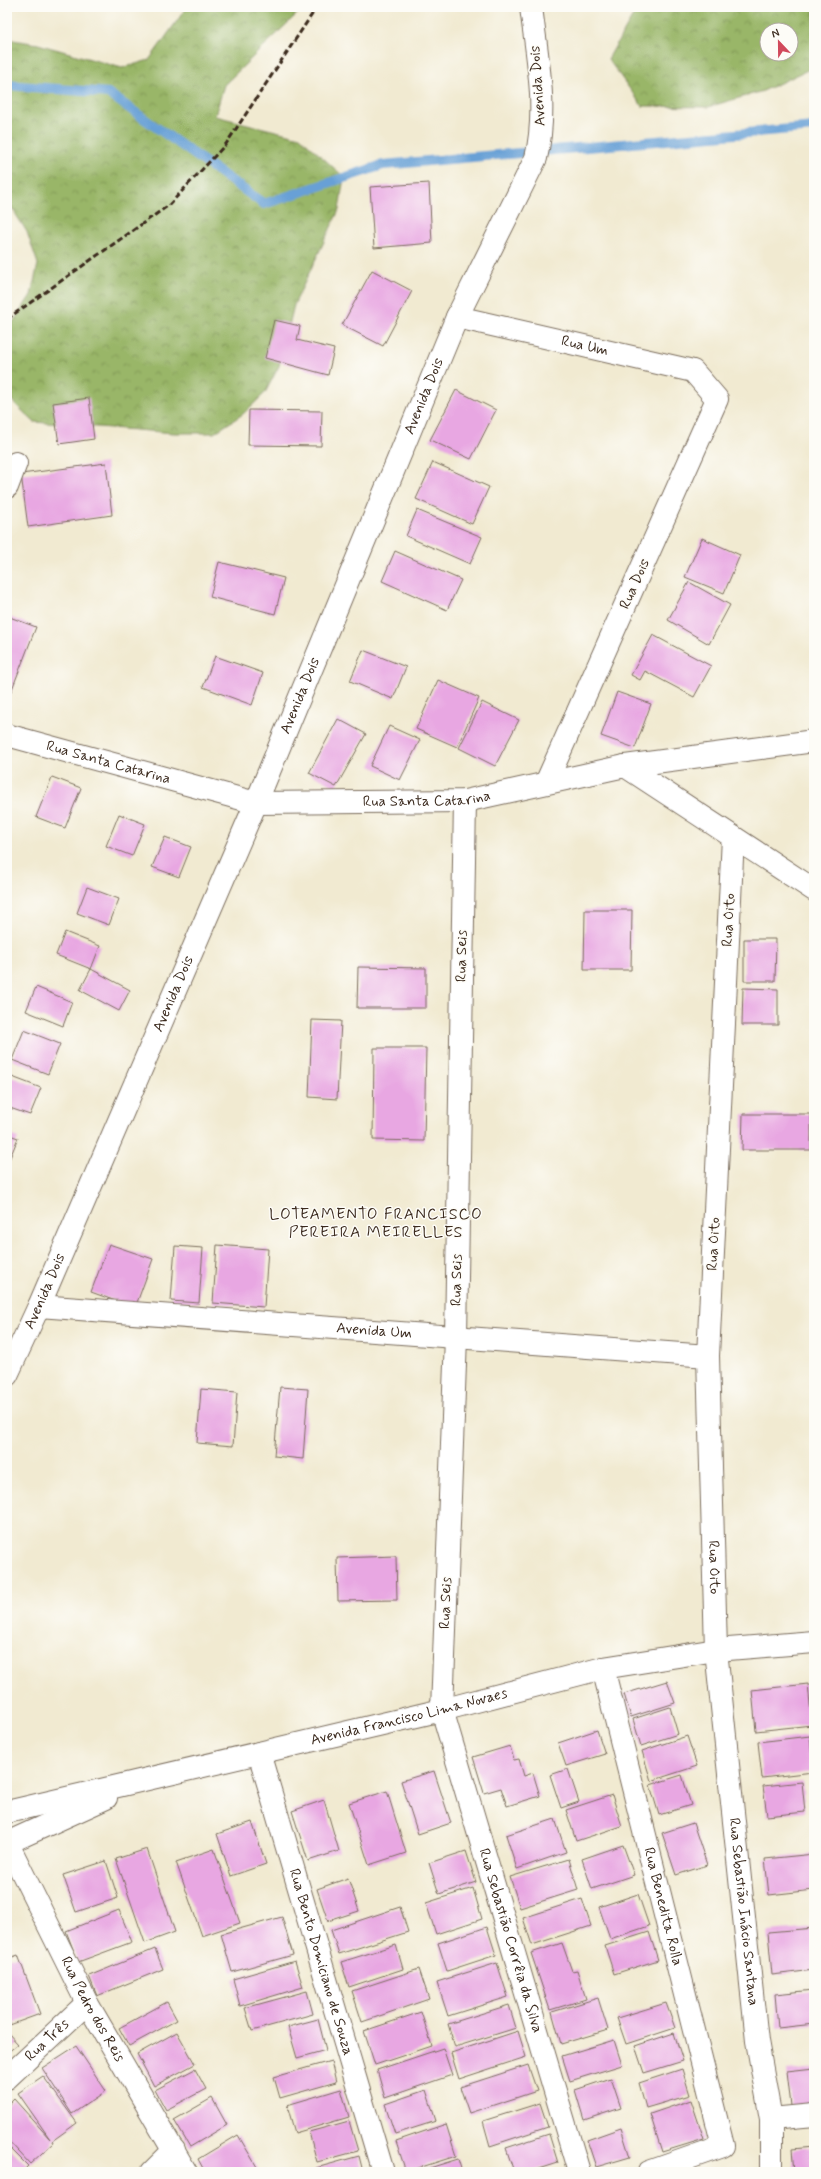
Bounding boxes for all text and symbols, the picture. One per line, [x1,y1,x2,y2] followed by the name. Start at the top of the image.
[759,22,799,62] north arrow
[770,26,782,42] text: N
[525,45,551,127] street label: Avenida Dois
[559,331,610,361] street label: Rua Um
[399,355,449,438] street label: Avenida Dois
[615,555,655,612] street label: Rua Dois
[276,654,325,737] street label: Avenida Dois
[44,736,173,789] street label: Rua Santa Catarina
[363,786,492,812] street label: Rua Santa Catarina
[718,893,740,947] street label: Rua Oito
[452,929,472,982] street label: Rua Seis
[148,952,199,1035] street label: Avenida Dois
[269,1204,483,1243] district label: LOTEAMENTO FRANCISCO PEREIRA MEIRELLES
[703,1217,725,1271] street label: Rua Oito
[20,1250,71,1333] street label: Avenida Dois
[447,1253,467,1306] street label: Rua Seis
[335,1318,413,1344] street label: Avenida Um
[703,1540,724,1594] street label: Rua Oito
[435,1576,457,1629] street label: Rua Seis
[308,1683,510,1751] street label: Avenida Francisco Lima Novaes
[724,1817,763,2007] street label: Rua Sebastião Inácio Santana
[638,1845,687,1968] street label: Rua Benedita Rolla
[474,1846,547,2035] street label: Rua Sebastião Corrêia da Silva
[284,1866,358,2058] street label: Rua Bento Domiciano de Souza
[56,1953,130,2066] street label: Rua Pedro dos Reis
[21,2014,74,2066] street label: Rua Três

